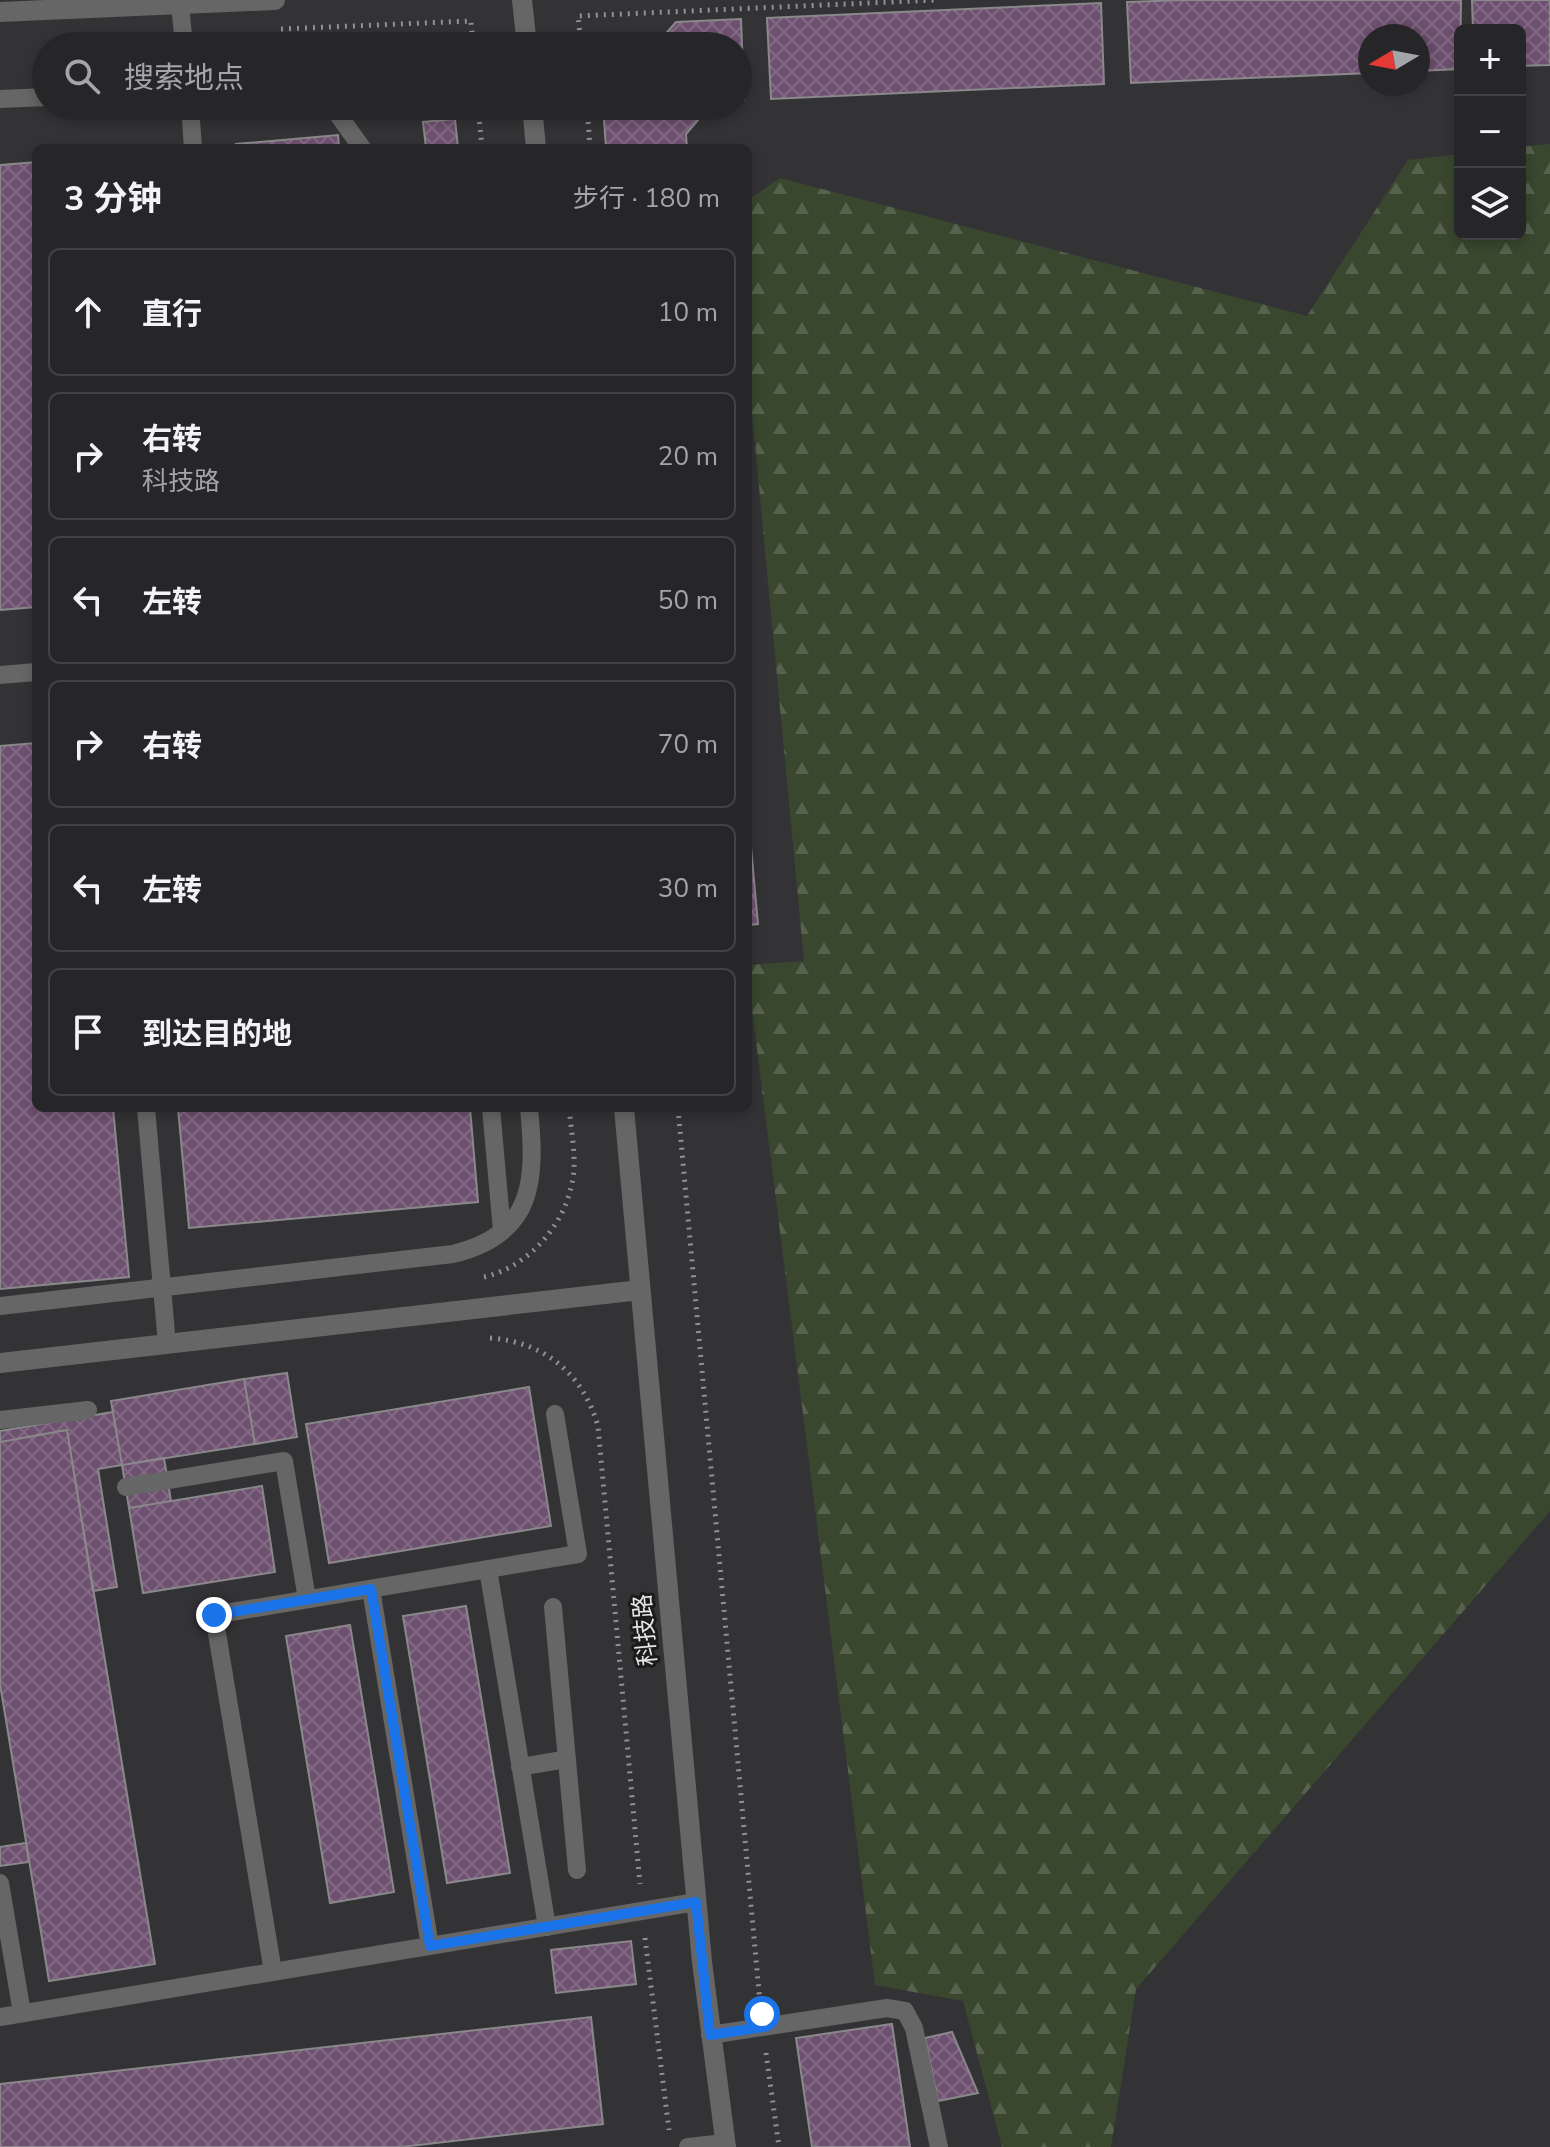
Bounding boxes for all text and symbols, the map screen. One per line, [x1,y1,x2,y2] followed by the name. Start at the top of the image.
[1358,24,1430,96] north arrow
[1454,24,1526,240] map controls
[1454,24,1526,96] button: +
[32,32,752,120] search box
[60,54,104,98] icon: search
[124,58,244,99] text: 搜索地点
[1454,96,1526,168] button: −
[1454,168,1526,240] button: layers
[64,176,162,222] text: 3 分钟
[573,181,720,216] text: 步行 · 180 m
[66,290,110,334] icon: ahead
[142,294,202,335] text: 直行
[658,295,718,330] text: 10 m
[142,419,202,460] text: 右转
[66,434,110,478] icon: right
[658,439,718,474] text: 20 m
[142,464,220,499] text: 科技路
[66,578,110,622] icon: left
[142,582,202,623] text: 左转
[658,583,718,618] text: 50 m
[66,722,110,766] icon: right
[142,726,202,767] text: 右转
[658,727,718,762] text: 70 m
[66,866,110,910] icon: left
[142,870,202,911] text: 左转
[658,871,718,906] text: 30 m
[66,1010,110,1054] icon: arrive
[142,1014,292,1055] text: 到达目的地
[626,1593,664,1667] street label: 科技路
[196,1597,232,1633] route end
[744,1996,780,2032] route start

